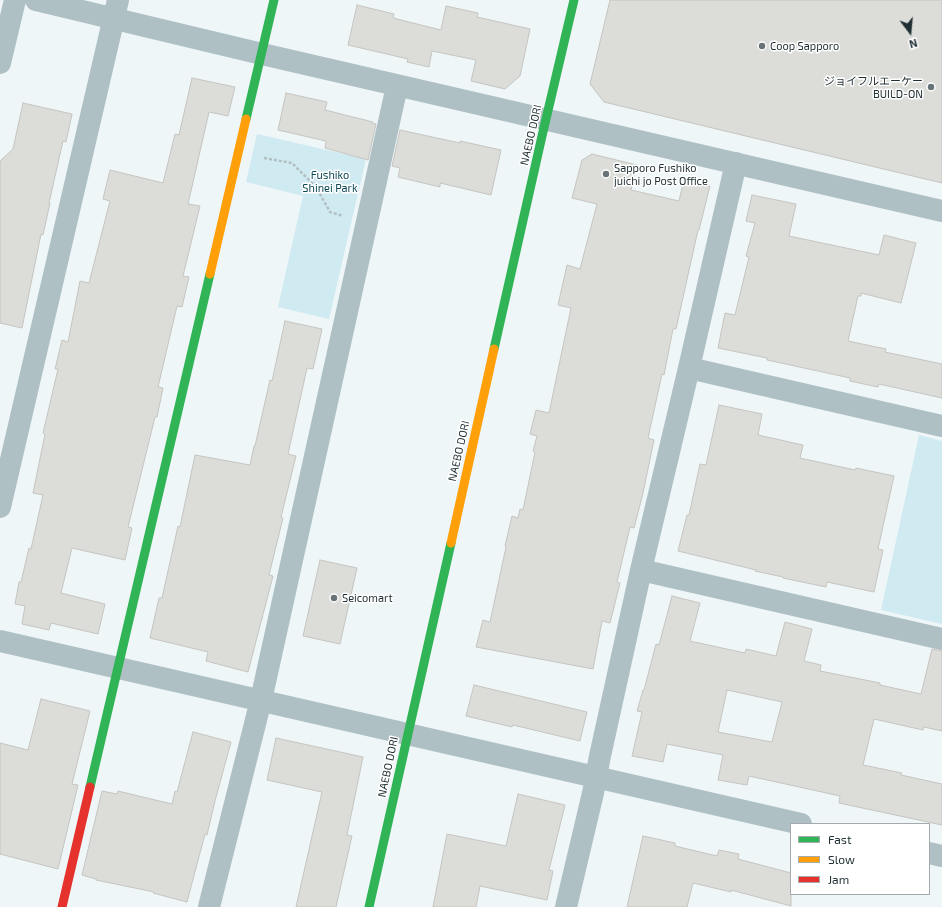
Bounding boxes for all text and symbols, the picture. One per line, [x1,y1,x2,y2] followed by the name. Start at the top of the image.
[890,12,930,52] north arrow
[908,37,919,51] text: N
[770,39,839,53] place label: Coop Sapporo
[757,41,767,51] marker: Coop Sapporo
[824,74,923,100] place label: ジョイフルエーケー BUILD-ON
[926,82,936,92] marker: ジョイフルエーケー BUILD-ON
[518,103,544,167] street label: NAEBO DORI
[614,161,708,187] place label: Sapporo Fushiko juichi jo Post Office
[302,168,358,194] park label: Fushiko Shinei Park
[601,169,611,179] marker: Sapporo Fushiko juichi jo Post Office
[446,419,472,483] street label: NAEBO DORI
[342,591,393,605] place label: Seicomart
[329,593,339,603] marker: Seicomart
[375,735,401,799] street label: NAEBO DORI
[790,823,930,895] legend
[828,832,851,846] text: Fast
[828,852,855,866] text: Slow
[828,872,849,886] text: Jam

